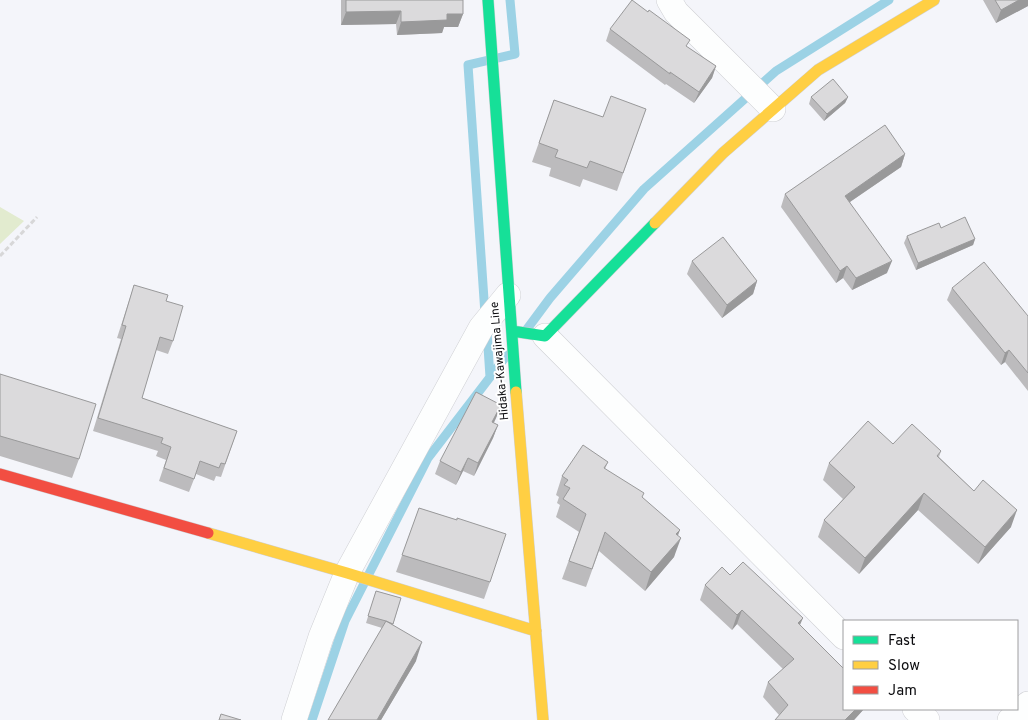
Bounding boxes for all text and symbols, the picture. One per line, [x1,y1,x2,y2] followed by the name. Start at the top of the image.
[487,301,513,421] street label: Hidaka-Kawajima Line
[843,620,1018,710] legend
[888,632,916,651] text: Fast
[888,657,920,676] text: Slow
[888,682,917,701] text: Jam

